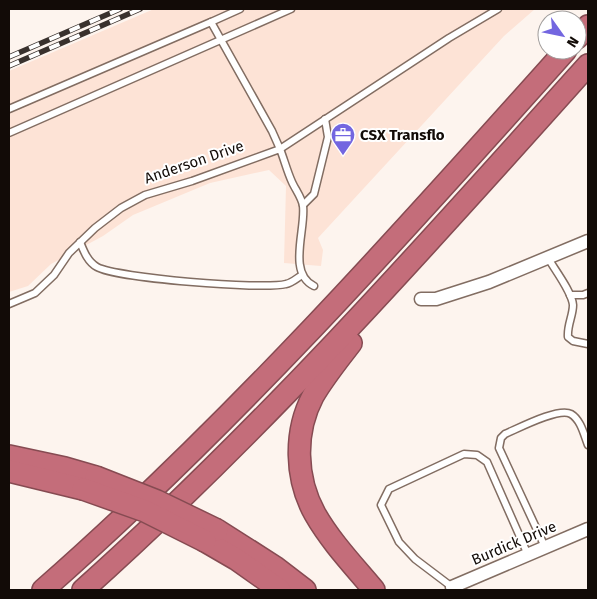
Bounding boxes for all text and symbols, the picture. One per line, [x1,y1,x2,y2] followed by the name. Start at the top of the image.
[537,10,587,60] north arrow
[563,33,582,50] text: N
[330,122,356,156] office icon: CSX Transflo
[360,126,445,144] place label: CSX Transflo
[142,137,246,187] street label: Anderson Drive
[469,517,559,569] street label: Burdick Drive

